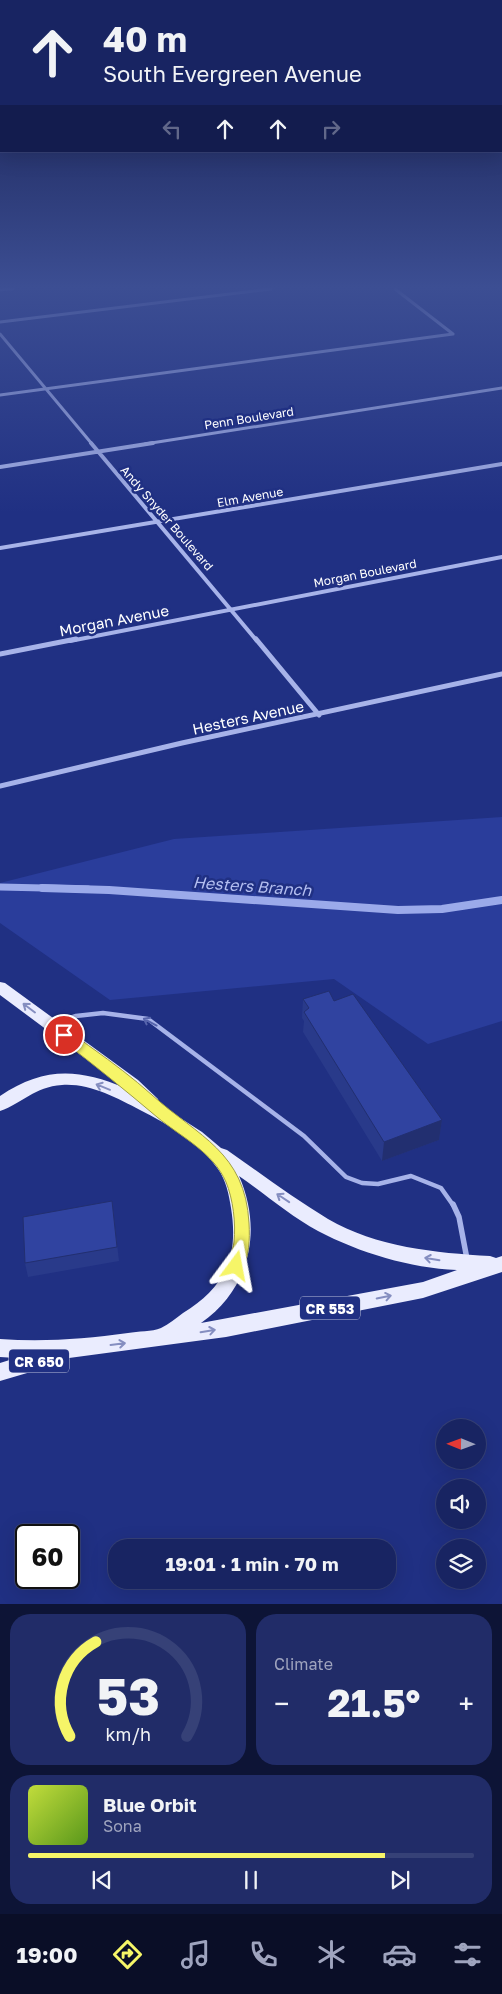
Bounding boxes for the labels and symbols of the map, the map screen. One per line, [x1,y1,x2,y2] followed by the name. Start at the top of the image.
[203,404,295,432] street label: Penn Boulevard
[117,463,217,573] street label: Andy Snyder Boulevard
[216,484,284,510] street label: Elm Avenue
[312,556,418,590] street label: Morgan Boulevard
[58,600,171,639] street label: Morgan Avenue
[191,696,306,738] street label: Hesters Avenue
[192,872,313,900] water label: Hesters Branch
[23,1003,36,1014] one-way arrow
[43,1014,85,1056] pin
[143,1017,158,1027] one-way arrow
[96,1082,111,1091] one-way arrow
[277,1193,291,1203] one-way arrow
[209,1239,261,1291] position arrow
[424,1254,440,1264] one-way arrow
[376,1292,392,1302] one-way arrow
[300,1296,360,1320] road number: CR 553
[199,1326,215,1336] one-way arrow
[110,1339,126,1349] one-way arrow
[9,1350,69,1372] road number: CR 650
[436,1419,486,1469] north arrow
[15,1524,80,1589] speed limit sign: 60

